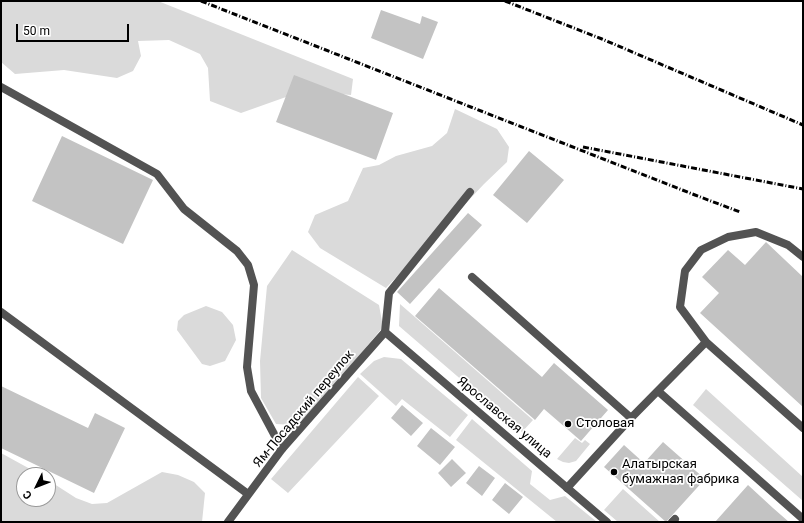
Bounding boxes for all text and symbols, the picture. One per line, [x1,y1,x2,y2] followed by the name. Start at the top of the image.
[18,16,131,42] scale bar
[23,24,50,38] text: 50 m
[250,347,358,471] street label: Ям-Посадский переулок
[453,374,555,462] street label: Ярославская улица
[576,416,634,432] place label: Столовая
[563,419,573,429] marker: Столовая
[622,457,739,488] place label: Алатырская бумажная фабрика
[16,467,56,507] north arrow
[609,467,619,477] marker: Алатырская бумажная фабрика
[20,488,35,502] text: С

